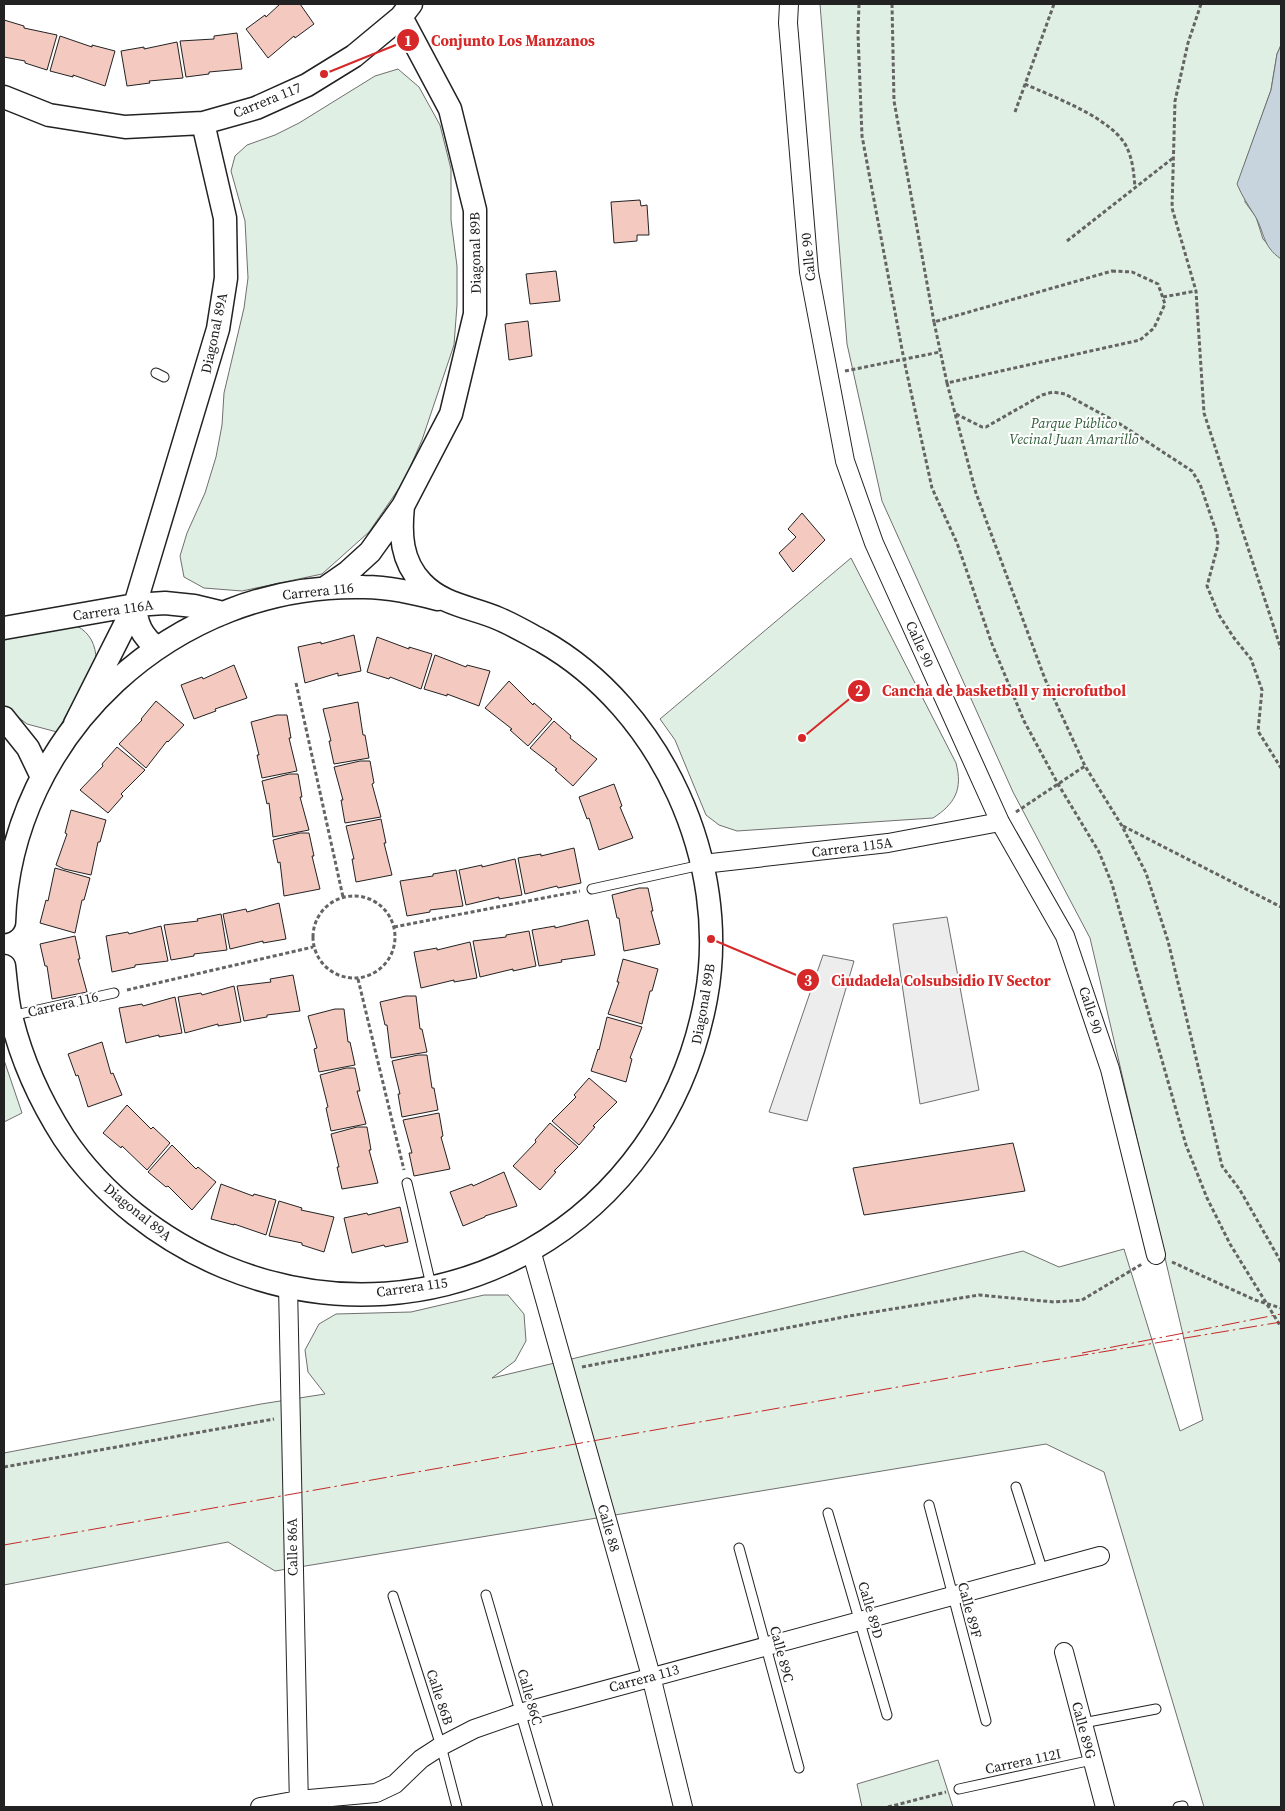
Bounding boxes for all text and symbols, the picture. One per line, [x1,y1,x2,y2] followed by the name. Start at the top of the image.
[396,25,605,55] callout: Conjunto Los Manzanos
[404,30,412,51] text: 1
[431,30,595,51] text: Conjunto Los Manzanos
[230,77,304,123] street label: Carrera 117
[464,212,486,294] street label: Diagonal 89B
[796,232,820,282] street label: Calle 90
[196,290,232,375] street label: Diagonal 89A
[1009,413,1139,449] park label: Parque Público Vecinal Juan Amarillo
[281,577,355,605] street label: Carrera 116
[71,594,155,626] street label: Carrera 116A
[901,618,939,670] street label: Calle 90
[847,676,1136,706] callout: Cancha de basketball y microfutbol
[855,680,863,701] text: 2
[882,680,1126,701] text: Cancha de basketball y microfutbol
[810,832,894,862] street label: Carrera 115A
[686,962,720,1046] street label: Diagonal 89B
[796,965,1061,995] callout: Ciudadela Colsubsidio IV Sector
[804,970,812,991] text: 3
[831,970,1051,991] text: Ciudadela Colsubsidio IV Sector
[1074,984,1108,1036] street label: Calle 90
[26,986,100,1022] street label: Carrera 116
[100,1178,177,1246] street label: Diagonal 89A
[375,1272,449,1302] street label: Carrera 115
[593,1502,625,1554] street label: Calle 88
[281,1517,303,1576] street label: Calle 86A
[853,1579,889,1641] street label: Calle 89D
[953,1580,987,1640] street label: Calle 89F
[765,1624,799,1685] street label: Calle 89C
[607,1659,681,1697] street label: Carrera 113
[422,1667,458,1728] street label: Calle 86B
[512,1667,548,1728] street label: Calle 86C
[1067,1699,1101,1761] street label: Calle 89G
[983,1743,1063,1779] street label: Carrera 112I

